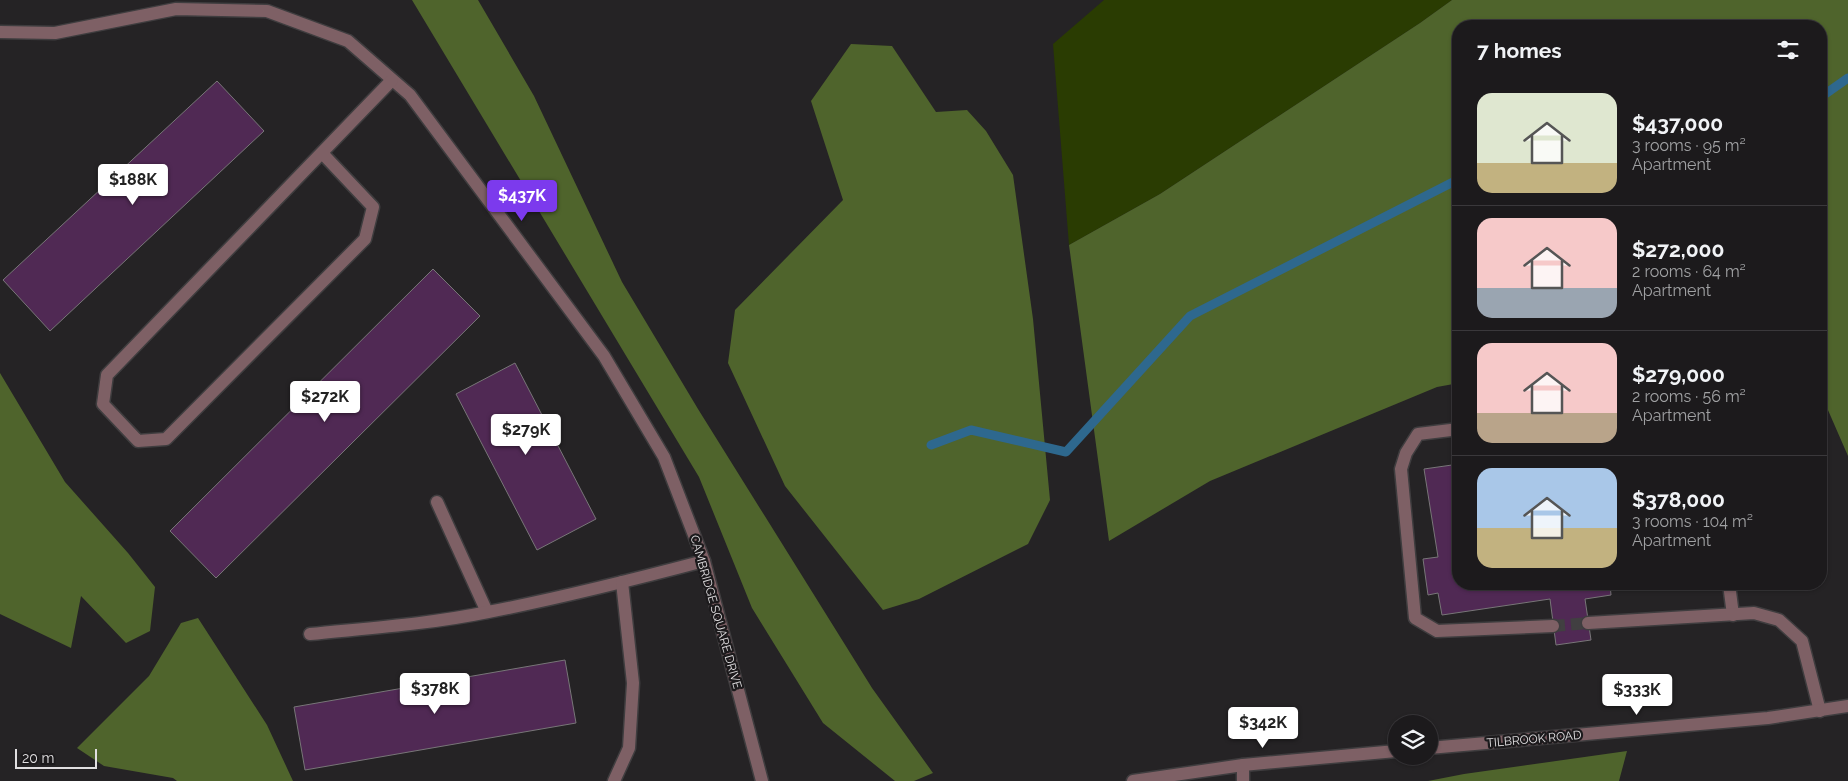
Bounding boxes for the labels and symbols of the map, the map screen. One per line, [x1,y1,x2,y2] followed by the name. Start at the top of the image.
[98,164,168,206] pin: $188K
[487,180,557,222] pin: $437K
[290,380,360,423] pin: $272K
[491,414,561,456] pin: $279K
[687,534,745,690] street label: CAMBRIDGE SQUARE DRIVE
[400,672,470,715] pin: $378K
[1602,674,1672,716] pin: $333K
[1228,706,1298,749] pin: $342K
[1486,728,1582,750] street label: TILBROOK ROAD
[15,746,98,769] scale bar

